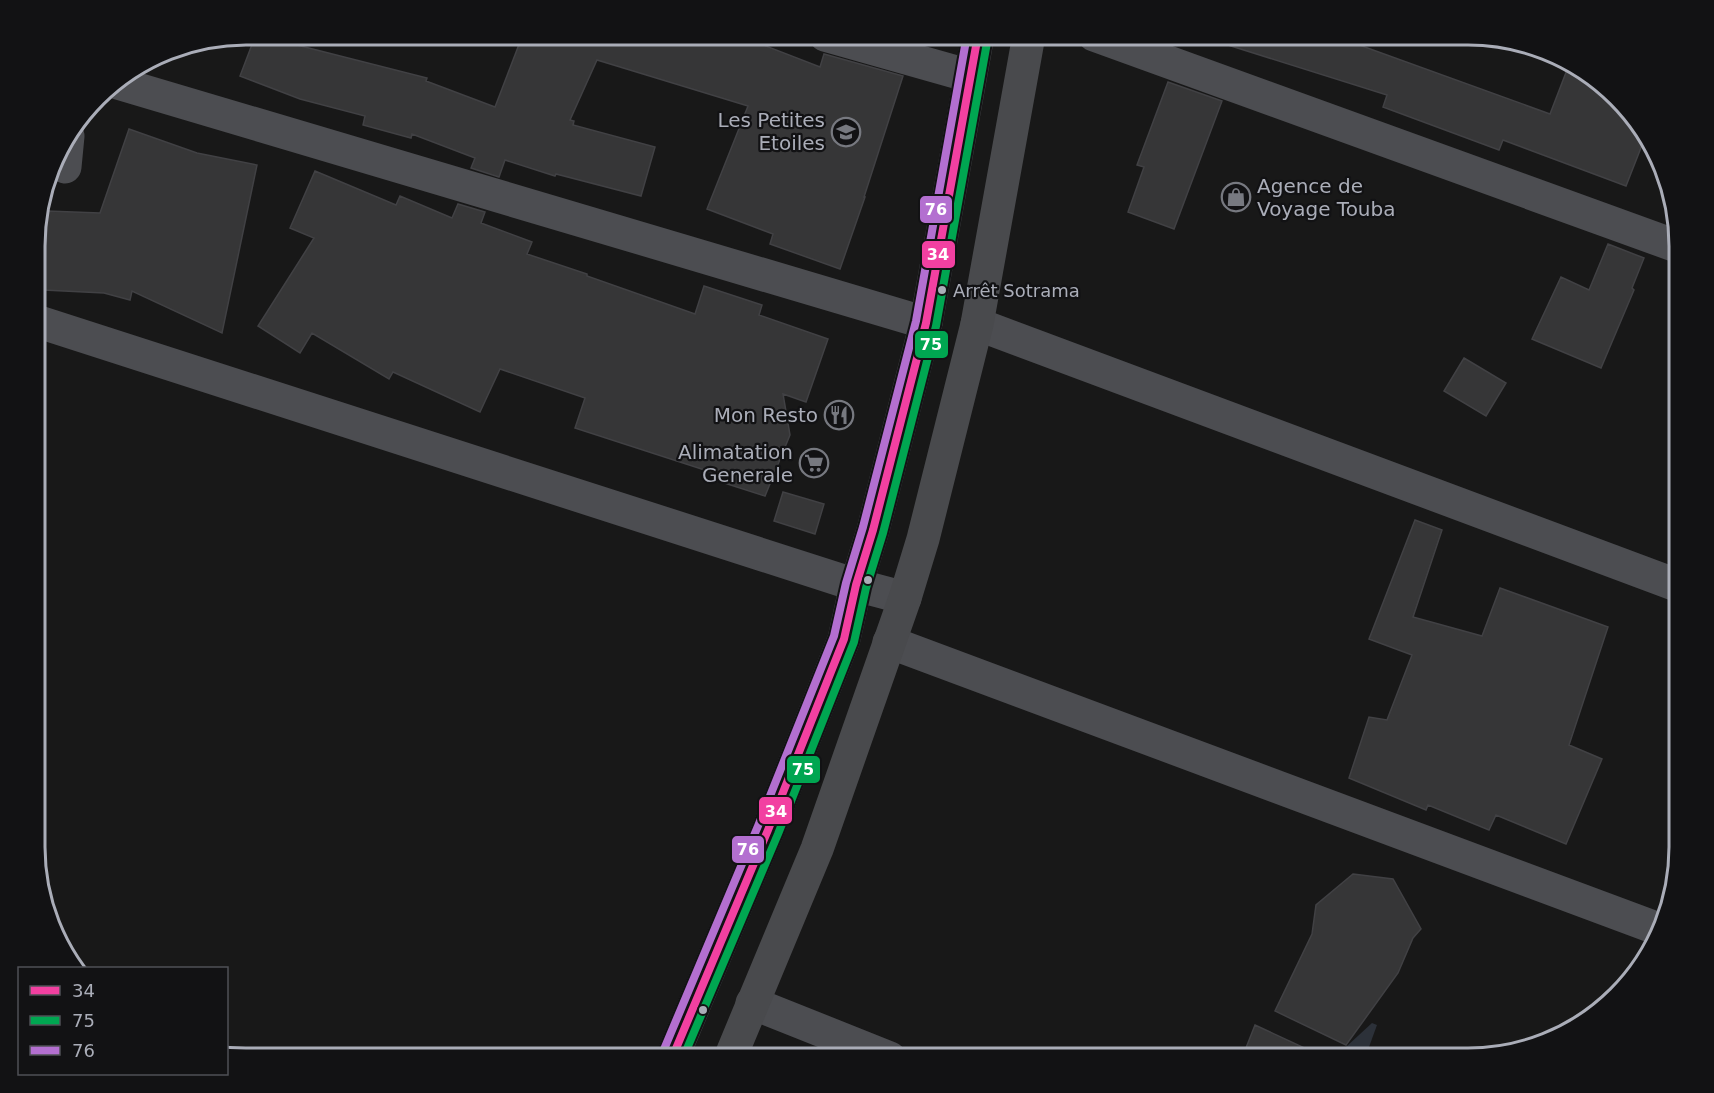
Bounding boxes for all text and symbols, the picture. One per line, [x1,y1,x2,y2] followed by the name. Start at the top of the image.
[718,108,825,155] place label: Les Petites Etoiles
[830,116,862,148] school or university icon: Les Petites Etoiles
[1257,174,1396,221] place label: Agence de Voyage Touba
[1220,181,1252,213] shop icon: Agence de Voyage Touba
[919,195,953,224] line badge: 76
[925,200,947,219] text: 76
[921,240,956,269] line badge: 34
[927,245,949,264] text: 34
[953,280,1080,301] place label: Arrêt Sotrama
[936,284,948,296] marker: Arrêt Sotrama
[914,330,949,359] line badge: 75
[920,335,942,354] text: 75
[823,399,855,431] restaurant icon: Mon Resto
[714,403,818,427] place label: Mon Resto
[678,440,793,487] place label: Alimatation Generale
[798,447,830,479] supermarket icon: Alimatation Generale
[862,574,874,586] unlabelled marker
[786,755,821,784] line badge: 75
[792,760,814,779] text: 75
[758,796,793,825] line badge: 34
[765,802,787,821] text: 34
[731,835,765,864] line badge: 76
[737,840,759,859] text: 76
[18,967,228,1075] legend
[72,980,95,1001] text: 34
[697,1004,709,1016] unlabelled marker
[72,1010,95,1031] text: 75
[72,1040,95,1061] text: 76

